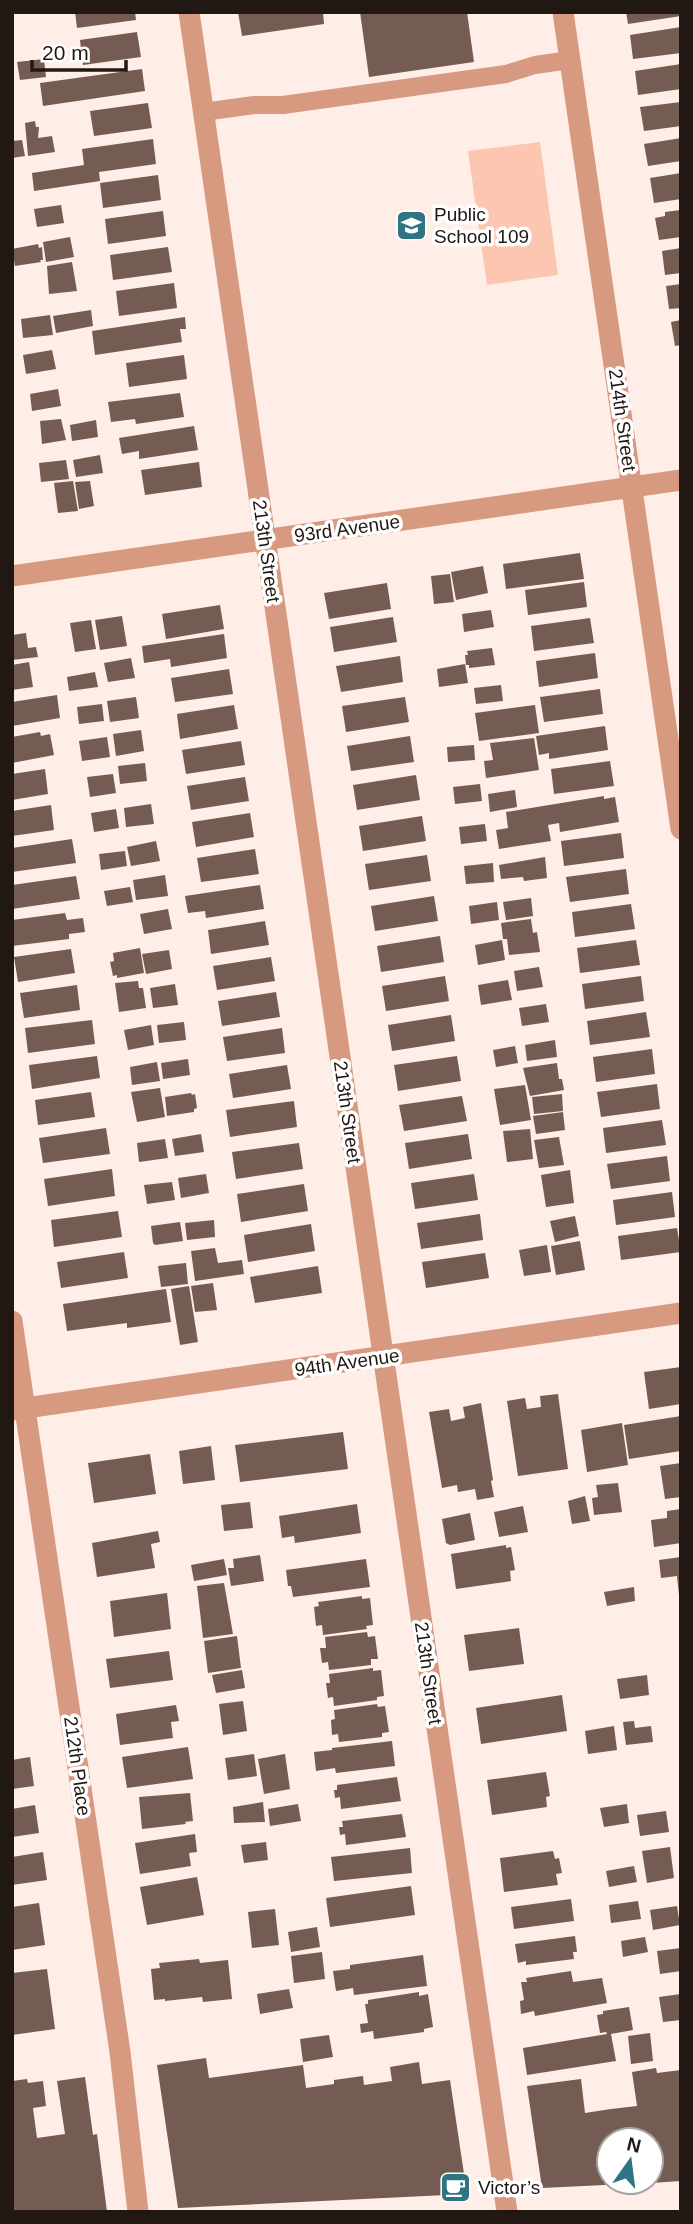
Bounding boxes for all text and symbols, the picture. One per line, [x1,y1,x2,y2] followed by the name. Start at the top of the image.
[32,28,126,72] scale bar
[42,41,89,64] text: 20 m
[434,204,529,247] place label: Public School 109
[394,208,428,242] school or university icon: Public School 109
[605,367,640,473] street label: 214th Street
[249,498,284,604] street label: 213th Street
[293,511,401,546] street label: 93rd Avenue
[330,1059,365,1165] street label: 213th Street
[293,1345,401,1380] street label: 94th Avenue
[411,1620,446,1726] street label: 213th Street
[60,1715,95,1817] street label: 212th Place
[595,2126,665,2196] north arrow
[625,2133,643,2157] text: N
[438,2170,472,2204] cafe icon: Victor’s
[478,2177,540,2198] place label: Victor’s

